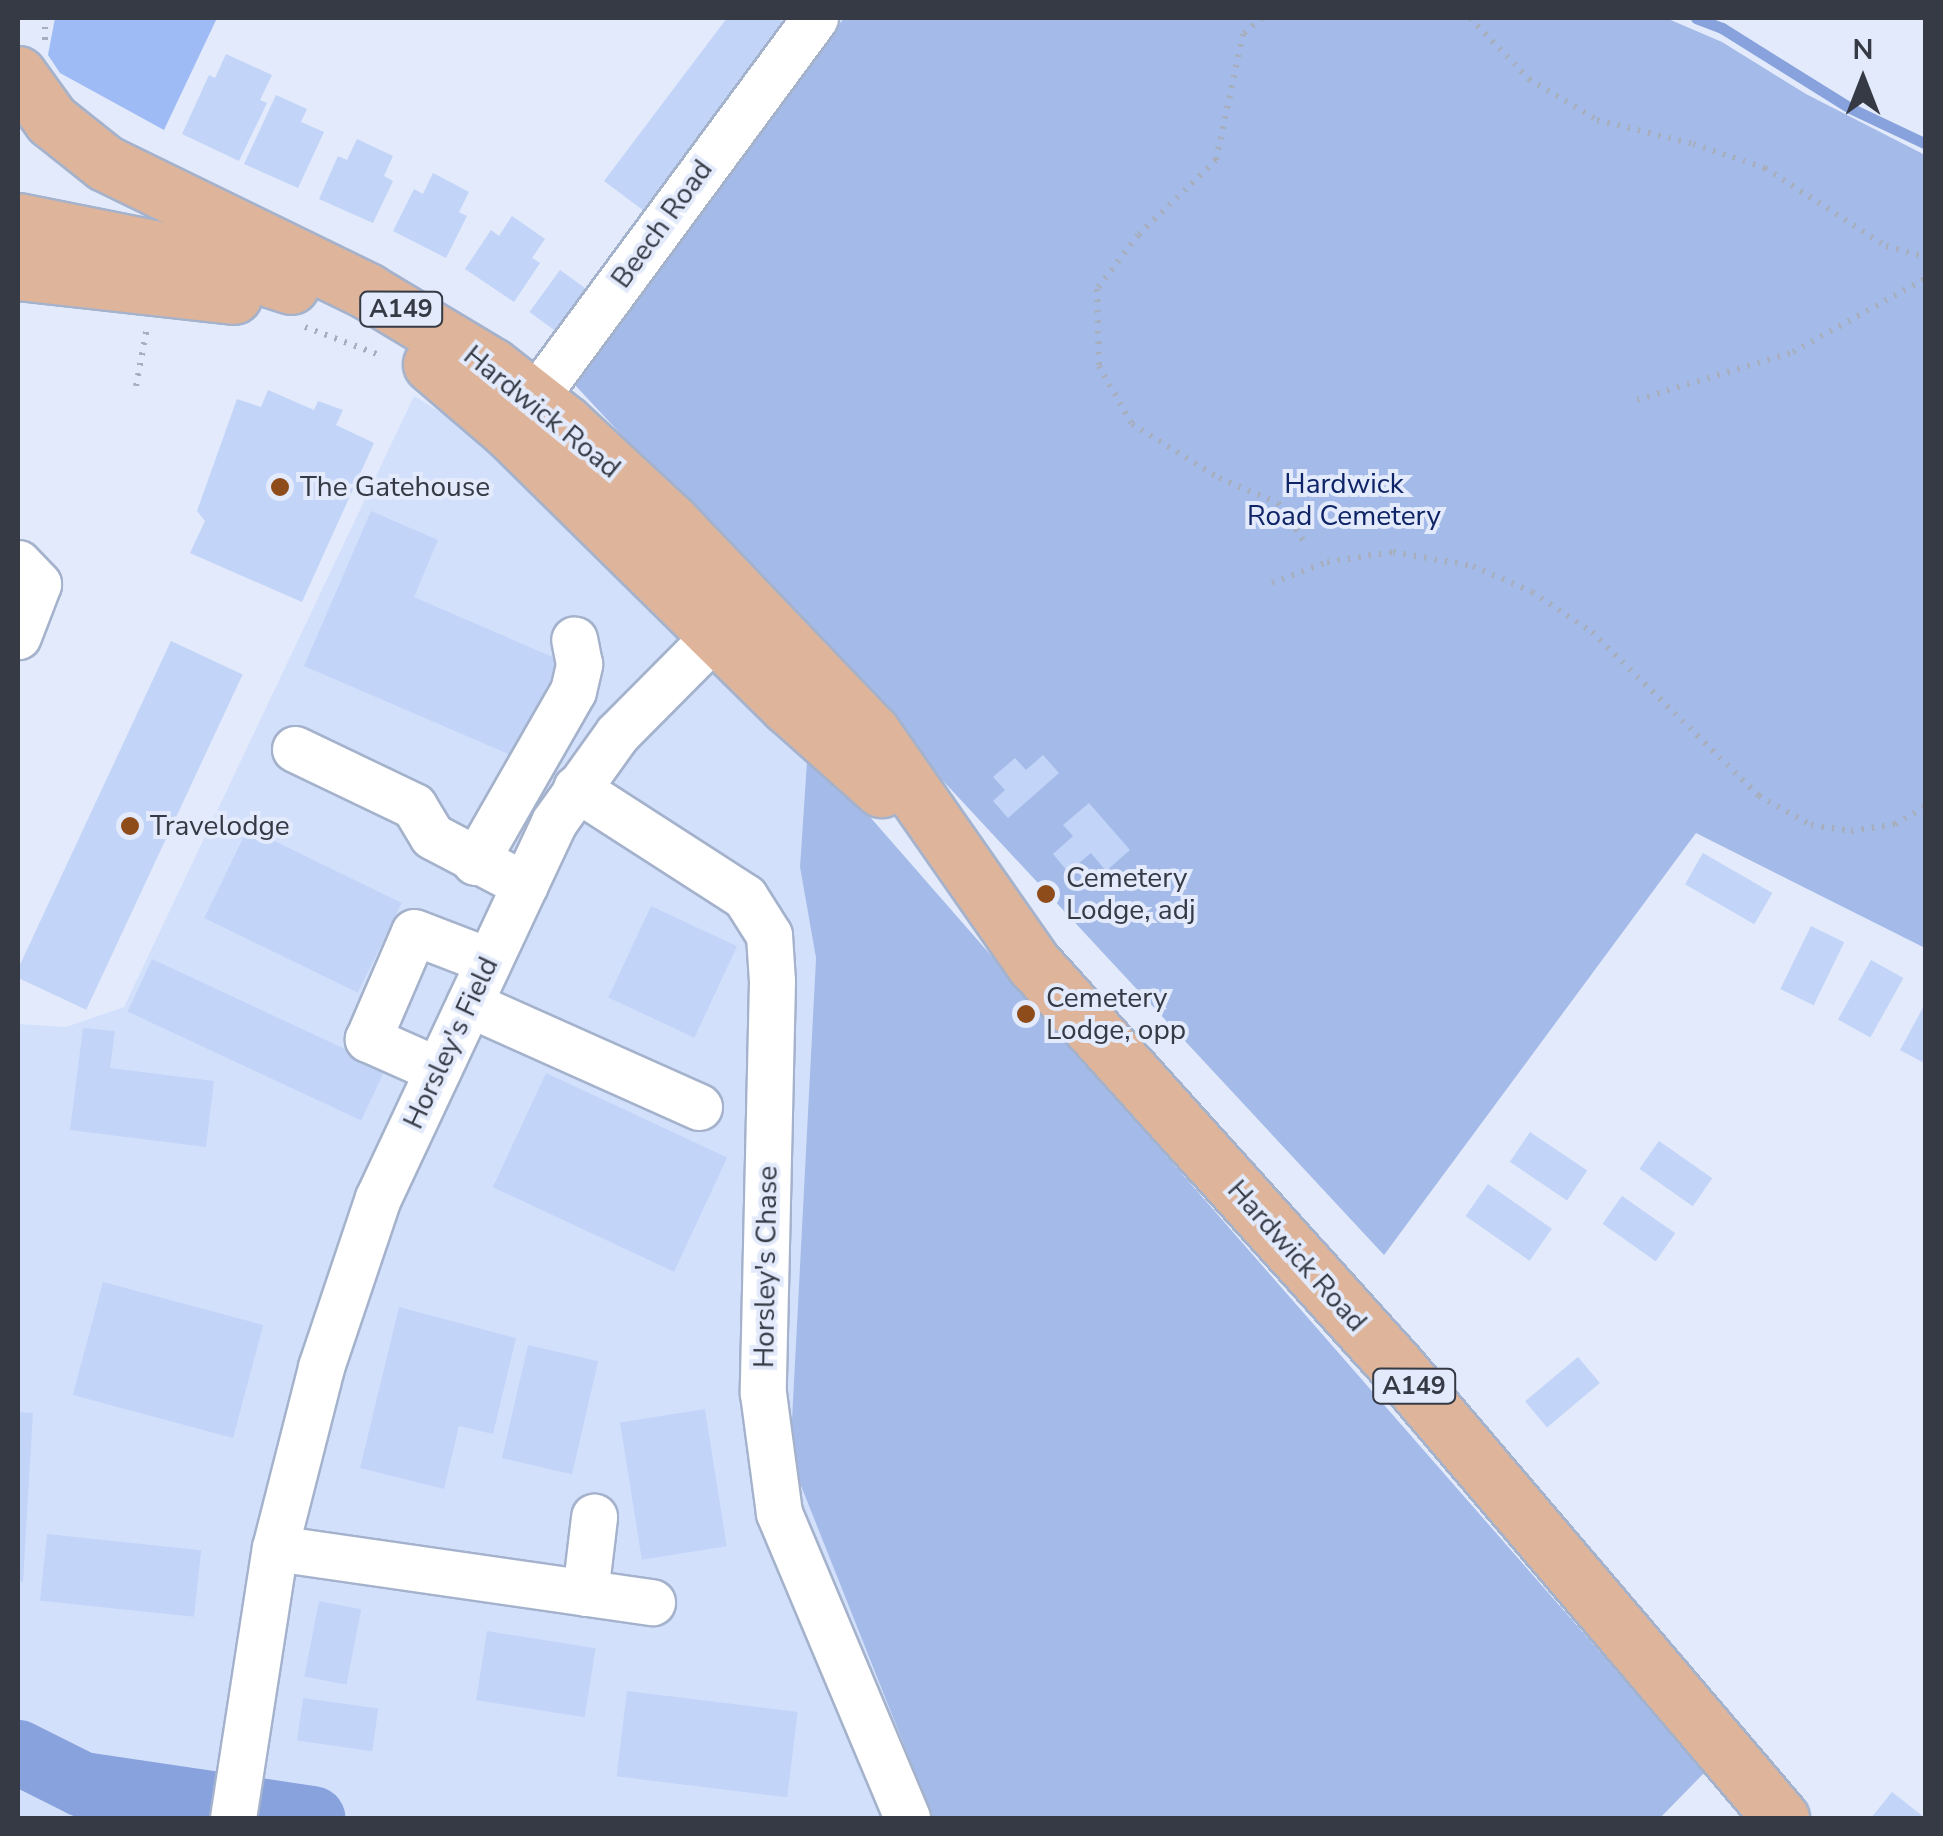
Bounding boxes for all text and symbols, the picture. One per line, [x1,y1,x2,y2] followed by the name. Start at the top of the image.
[1813,30,1913,130] north arrow
[1853,31,1873,69] text: N
[604,153,720,295] street label: Beech Road
[358,289,444,329] road number: A149
[457,339,627,485] street label: Hardwick Road
[1247,467,1441,533] park label: Hardwick Road Cemetery
[300,470,490,504] place label: The Gatehouse
[269,476,291,498] marker: The Gatehouse
[150,809,290,843] place label: Travelodge
[119,815,141,837] marker: Travelodge
[1066,861,1196,927] place label: Cemetery Lodge, adj
[1035,883,1057,905] marker: Cemetery Lodge, adj
[397,952,505,1134] street label: Horsley's Field
[1046,981,1186,1047] place label: Cemetery Lodge, opp
[1015,1003,1037,1025] marker: Cemetery Lodge, opp
[747,1166,785,1368] street label: Horsley's Chase
[1220,1174,1374,1338] street label: Hardwick Road
[1372,1366,1456,1406] road number: A149

